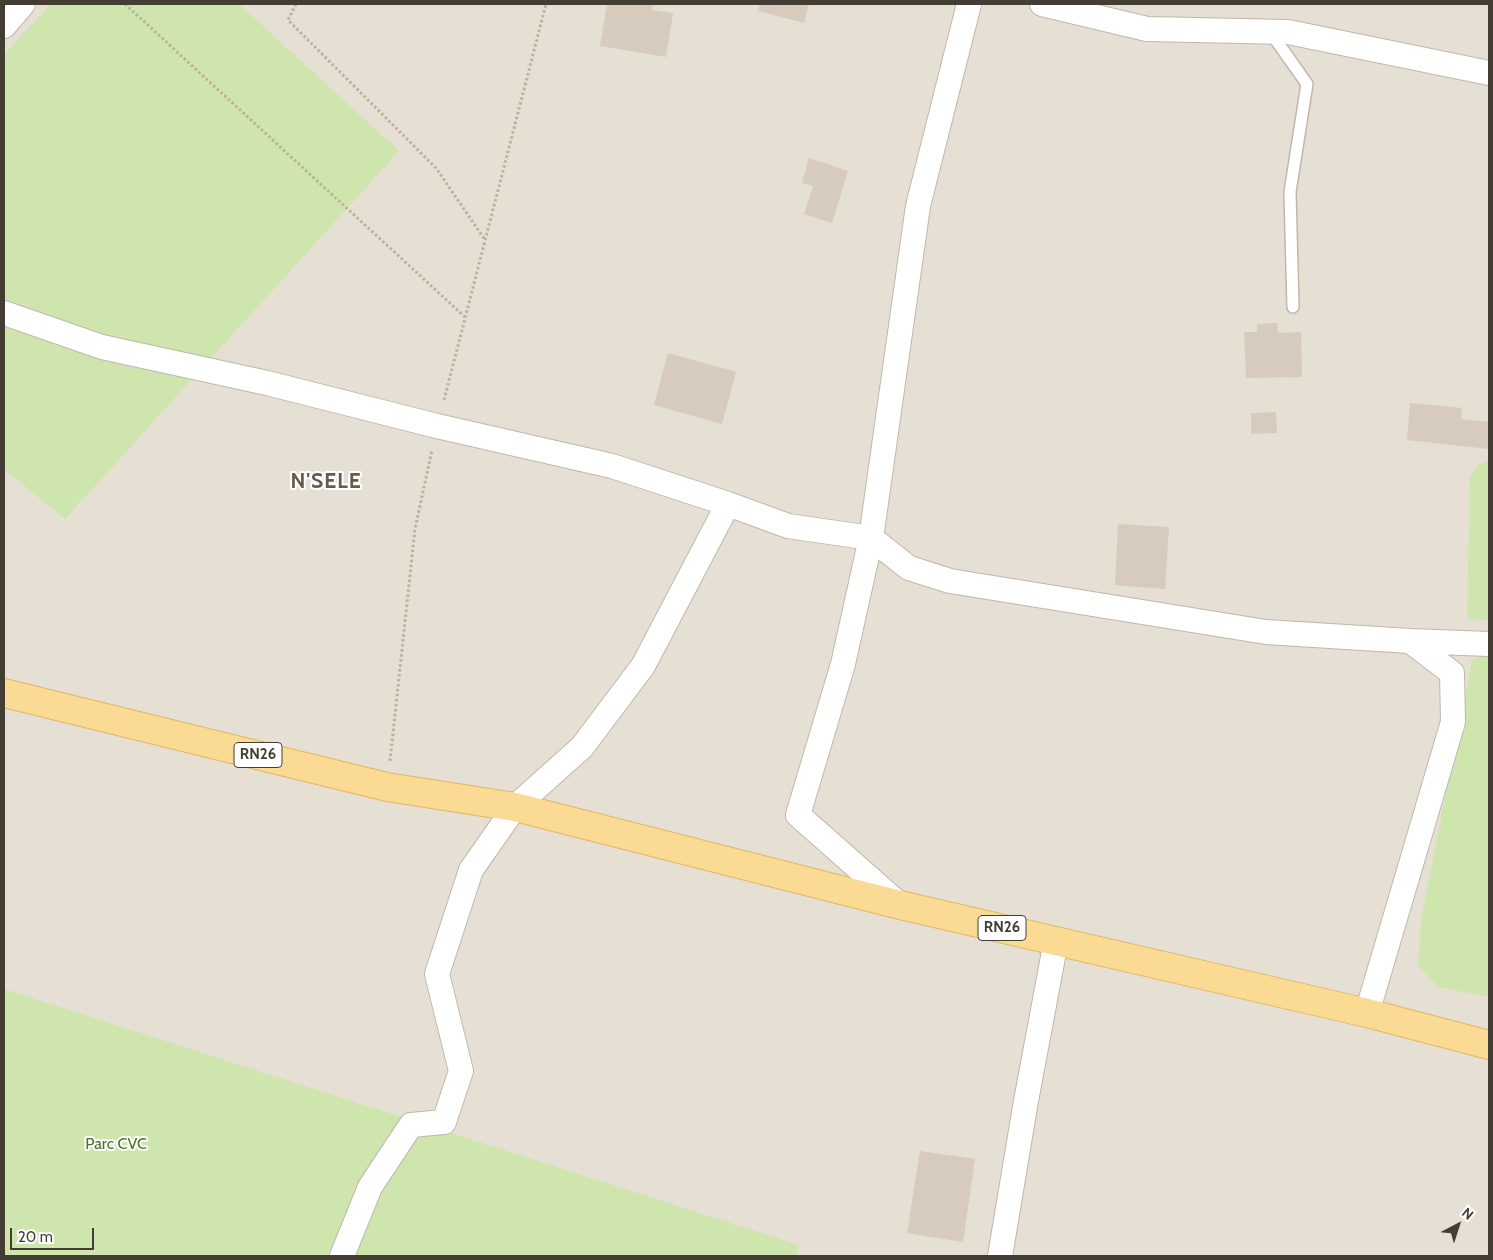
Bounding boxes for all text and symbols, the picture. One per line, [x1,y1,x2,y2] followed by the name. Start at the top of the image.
[290,469,362,495] district label: N'SELE
[234,742,282,768] road number: RN26
[978,916,1026,940] road number: RN26
[85,1134,147,1154] park label: Parc CVC
[1433,1200,1483,1250] north arrow
[1458,1203,1477,1224] text: N
[12,1218,96,1250] scale bar
[18,1228,53,1246] text: 20 m

